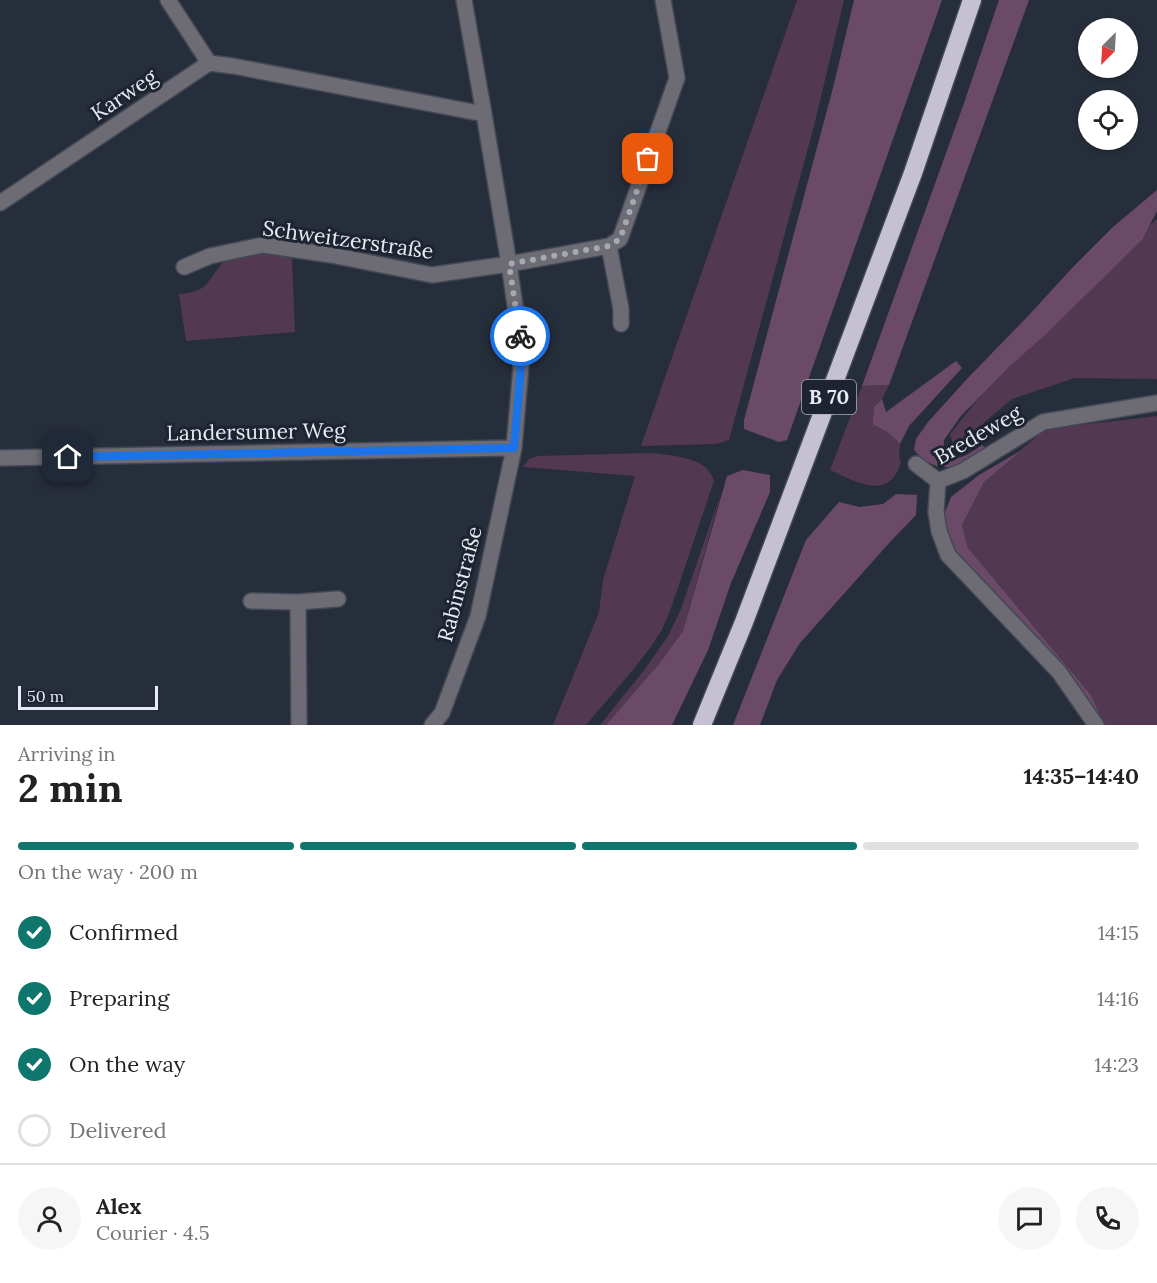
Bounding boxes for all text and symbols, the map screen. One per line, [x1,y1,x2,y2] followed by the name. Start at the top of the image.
[1078,18,1138,78] north arrow
[1078,18,1138,150] map controls
[86,62,162,126] street label: Karweg
[1078,90,1138,150] button: locate
[622,133,673,184] pin
[631,142,664,175] icon: bag
[261,214,435,265] street label: Schweitzerstraße
[490,306,550,366] courier
[504,320,537,353] icon: bike
[802,380,856,414] road number: B 70
[929,399,1027,470] street label: Bredeweg
[166,416,346,447] street label: Landersumer Weg
[42,431,93,482] pin
[51,440,84,473] icon: home
[431,523,488,644] street label: Rabinstraße
[18,683,158,710] scale bar
[27,686,64,706] text: 50 m
[18,741,115,766] text: Arriving in
[1023,762,1139,790] text: 14:35–14:40
[18,763,123,813] text: 2 min
[18,859,198,884] text: On the way · 200 m
[18,916,51,949] icon: check
[69,918,178,946] text: Confirmed
[1098,920,1139,945] text: 14:15
[18,982,51,1015] icon: check
[69,984,169,1012] text: Preparing
[1097,986,1139,1011] text: 14:16
[18,1048,51,1081] icon: check
[69,1050,185,1078] text: On the way
[1094,1052,1139,1077] text: 14:23
[69,1116,167,1144] text: Delivered
[18,1187,81,1250] button: person
[998,1187,1061,1250] button: chat
[1076,1187,1139,1250] button: phone
[96,1192,141,1220] text: Alex
[96,1220,210,1245] text: Courier · 4.5

